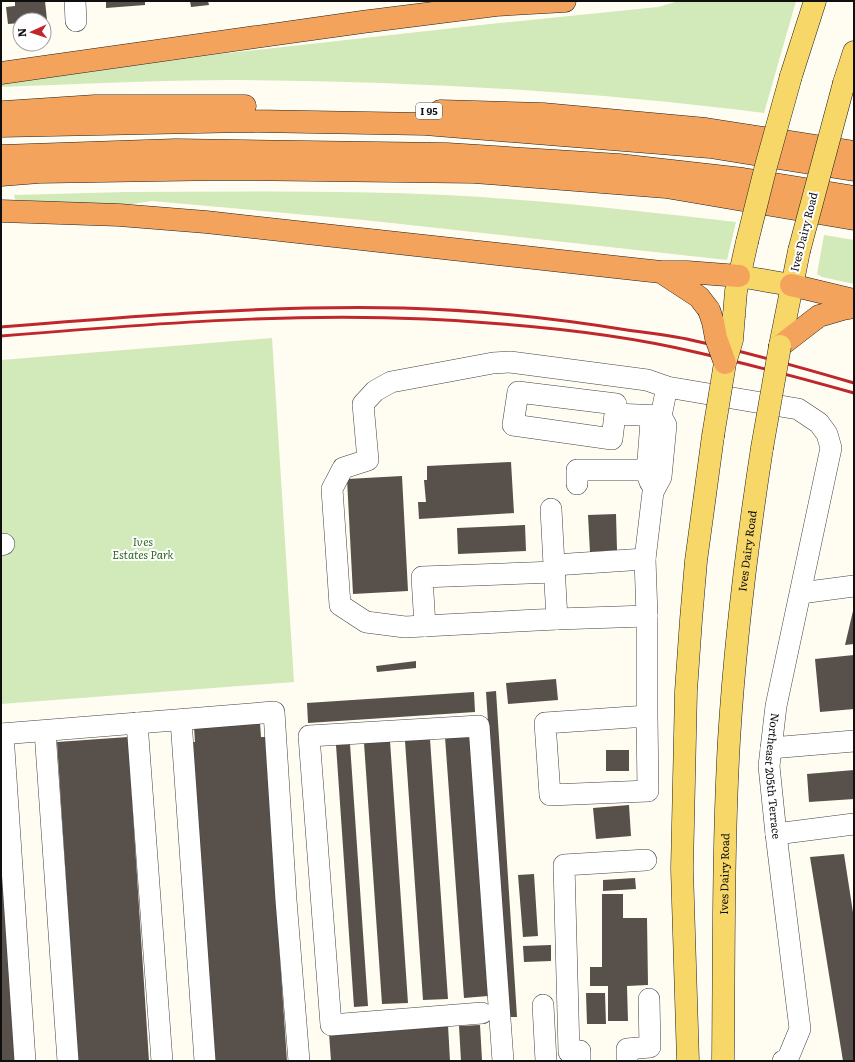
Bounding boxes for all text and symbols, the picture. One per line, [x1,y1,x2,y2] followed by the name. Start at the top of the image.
[12,12,52,52] north arrow
[13,28,29,38] text: N
[416,103,442,119] road number: I 95
[785,190,821,273] street label: Ives Dairy Road
[733,509,760,592] street label: Ives Dairy Road
[112,533,174,562] park label: Ives Estates Park
[762,712,786,840] street label: Northeast 205th Terrace
[715,833,732,915] street label: Ives Dairy Road

